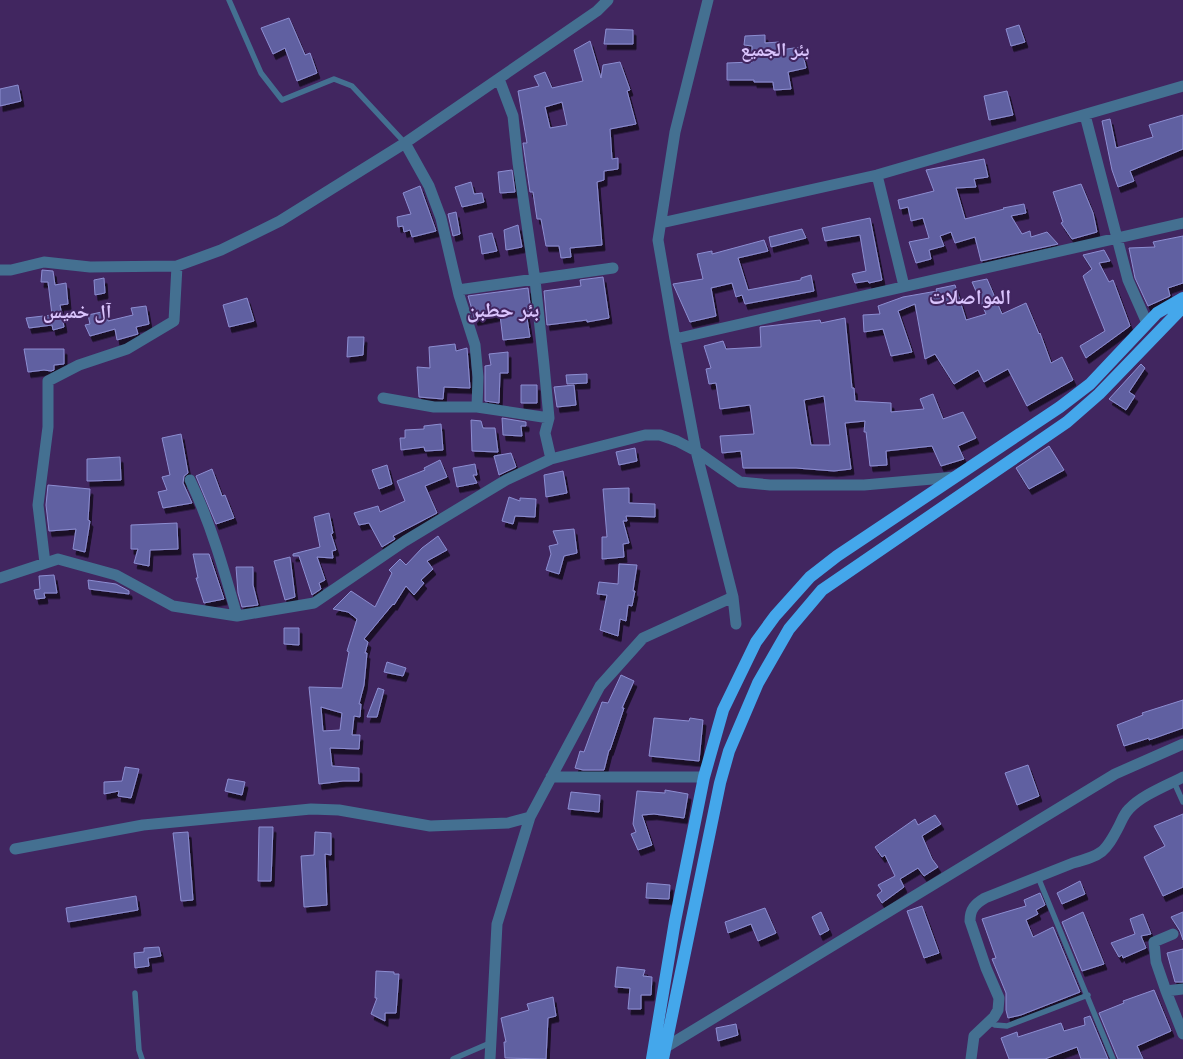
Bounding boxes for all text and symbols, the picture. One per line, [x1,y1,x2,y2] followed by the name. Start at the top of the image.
[741,37,809,62] district label: بئر الجميع
[929,283,1011,310] district label: المواصلات
[467,296,539,323] district label: بئر حطبن
[43,299,112,324] district label: آل خميس

